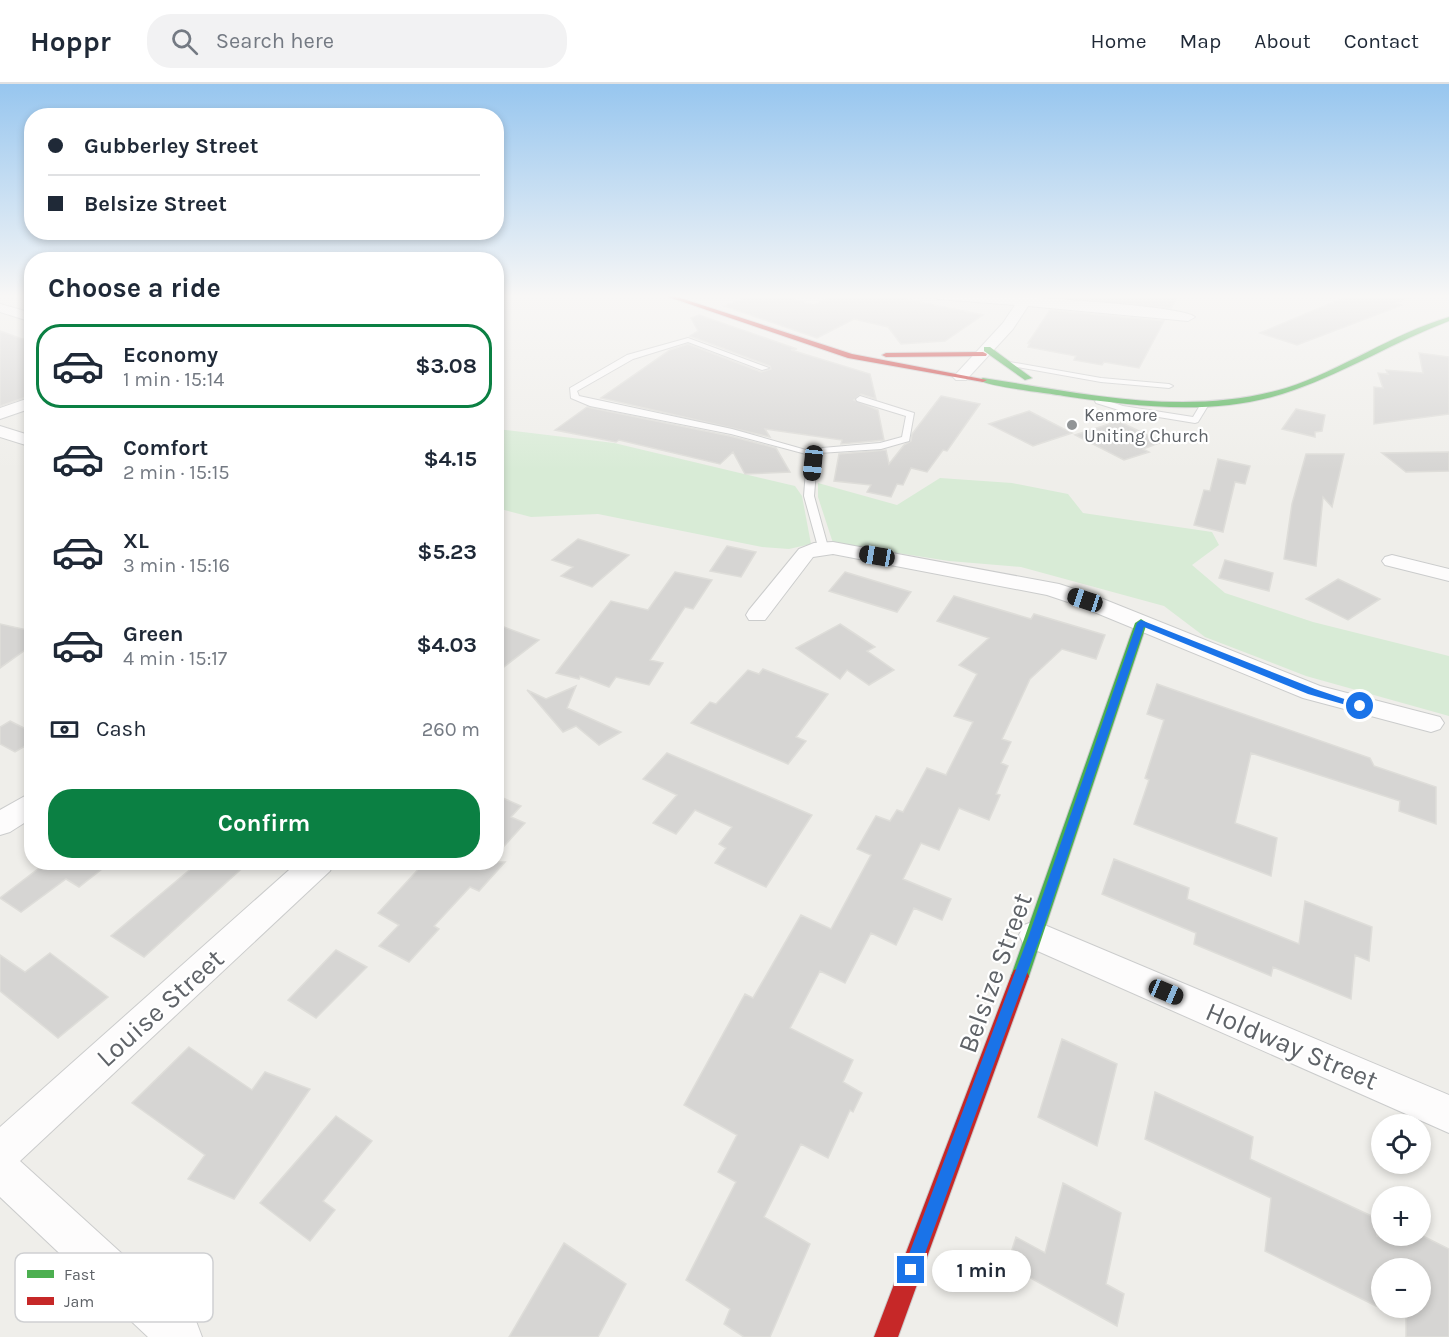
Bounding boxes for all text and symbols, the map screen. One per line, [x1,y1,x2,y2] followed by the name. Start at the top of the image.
[147,14,567,68] search box
[30,25,111,58] text: Hoppr
[168,25,201,58] icon: search
[216,28,334,54] text: Search here
[1091,29,1147,53] text: Home
[1180,29,1221,53] text: Map
[1254,29,1311,53] text: About
[1344,29,1419,53] text: Contact
[84,133,258,159] text: Gubberley Street
[84,191,227,217] text: Belsize Street
[48,272,221,304] text: Choose a ride
[51,339,105,393] icon: car
[123,342,218,368] text: Economy
[415,353,477,379] text: $3.08
[123,368,224,391] text: 1 min · 15:14
[1084,404,1209,447] place label: Kenmore Uniting Church
[1065,418,1079,432] marker: Kenmore Uniting Church
[51,432,105,486] icon: car
[123,435,208,461] text: Comfort
[802,444,824,482] car
[423,446,477,472] text: $4.15
[123,461,230,484] text: 2 min · 15:15
[51,525,105,579] icon: car
[123,528,149,554] text: XL
[417,539,477,565] text: $5.23
[858,544,896,568] car
[123,554,230,577] text: 3 min · 15:16
[1065,586,1105,614] car
[51,618,105,672] icon: car
[123,621,184,647] text: Green
[416,632,477,658] text: $4.03
[123,647,227,670] text: 4 min · 15:17
[1346,692,1373,719] route start
[48,713,81,746] icon: cash
[96,716,146,742] text: Cash
[422,718,480,741] text: 260 m
[48,789,480,858] button: Confirm
[951,889,1039,1057] street label: Belsize Street
[90,942,230,1074] street label: Louise Street
[1146,977,1186,1007] car
[1201,995,1383,1097] street label: Holdway Street
[1371,1114,1431,1318] map controls
[1371,1114,1431,1174] button: locate
[1371,1186,1431,1246] button: +
[932,1249,1031,1291] callout: 1 min
[15,1253,213,1322] legend
[897,1256,924,1283] route end
[1371,1258,1431,1318] button: −
[956,1259,1007,1282] text: 1 min
[64,1265,95,1284] text: Fast
[64,1292,94,1311] text: Jam

